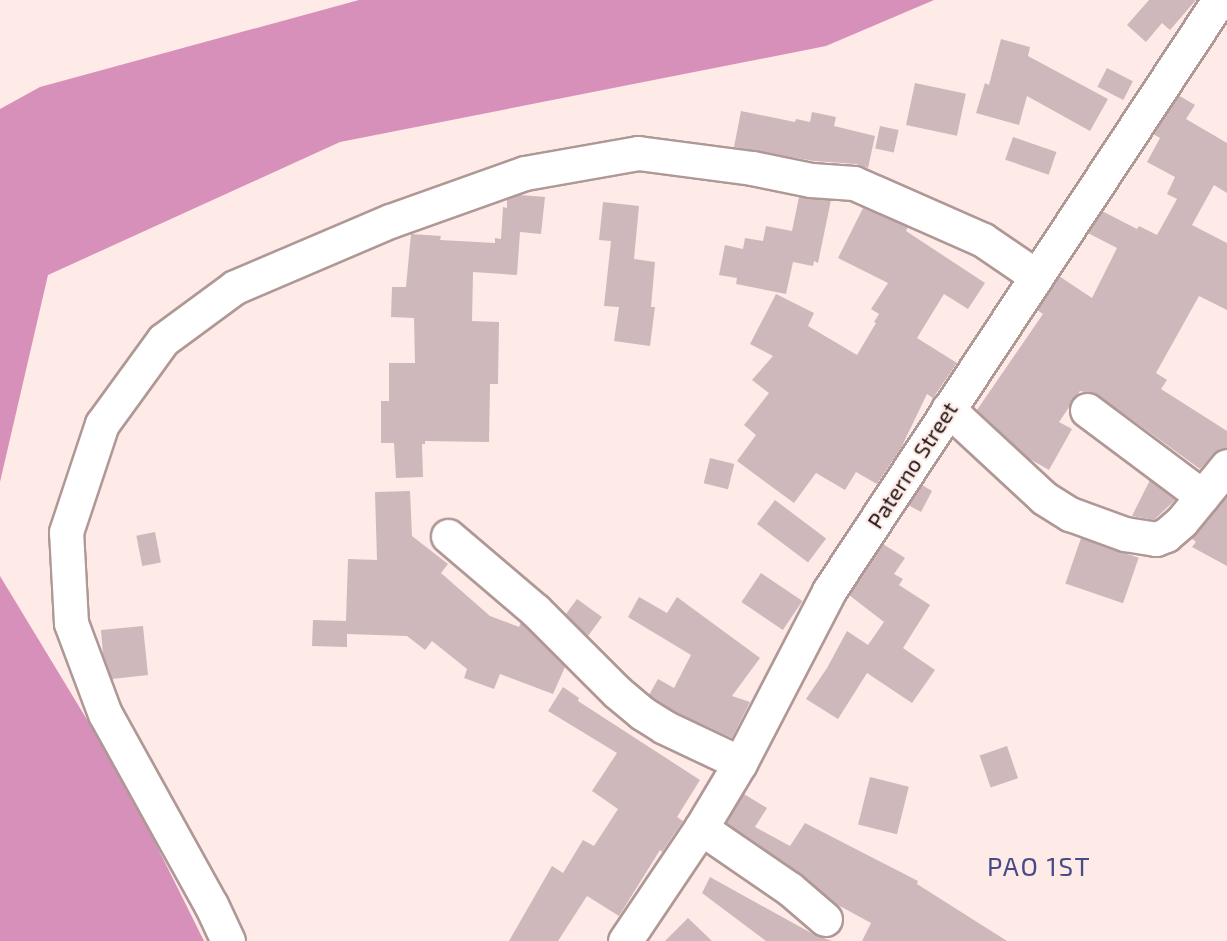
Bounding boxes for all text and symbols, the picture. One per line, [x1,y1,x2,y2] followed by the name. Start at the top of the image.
[861,397,963,533] street label: Paterno Street
[987,850,1091,882] district label: PAO 1ST

